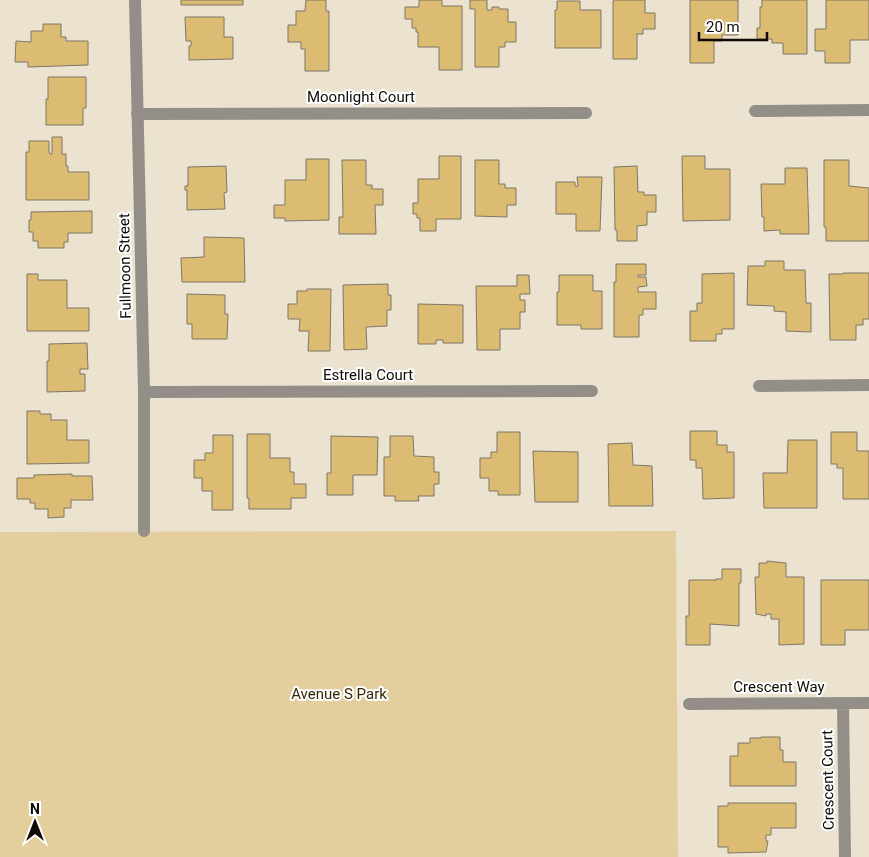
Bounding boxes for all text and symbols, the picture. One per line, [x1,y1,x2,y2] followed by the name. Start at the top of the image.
[699,10,766,42] scale bar
[706,18,740,36] text: 20 m
[307,88,415,106] street label: Moonlight Court
[115,213,135,319] street label: Fullmoon Street
[323,366,413,384] street label: Estrella Court
[733,678,825,696] street label: Crescent Way
[291,685,387,703] park label: Avenue S Park
[818,730,838,830] street label: Crescent Court
[10,797,60,847] north arrow
[30,801,40,817] text: N

